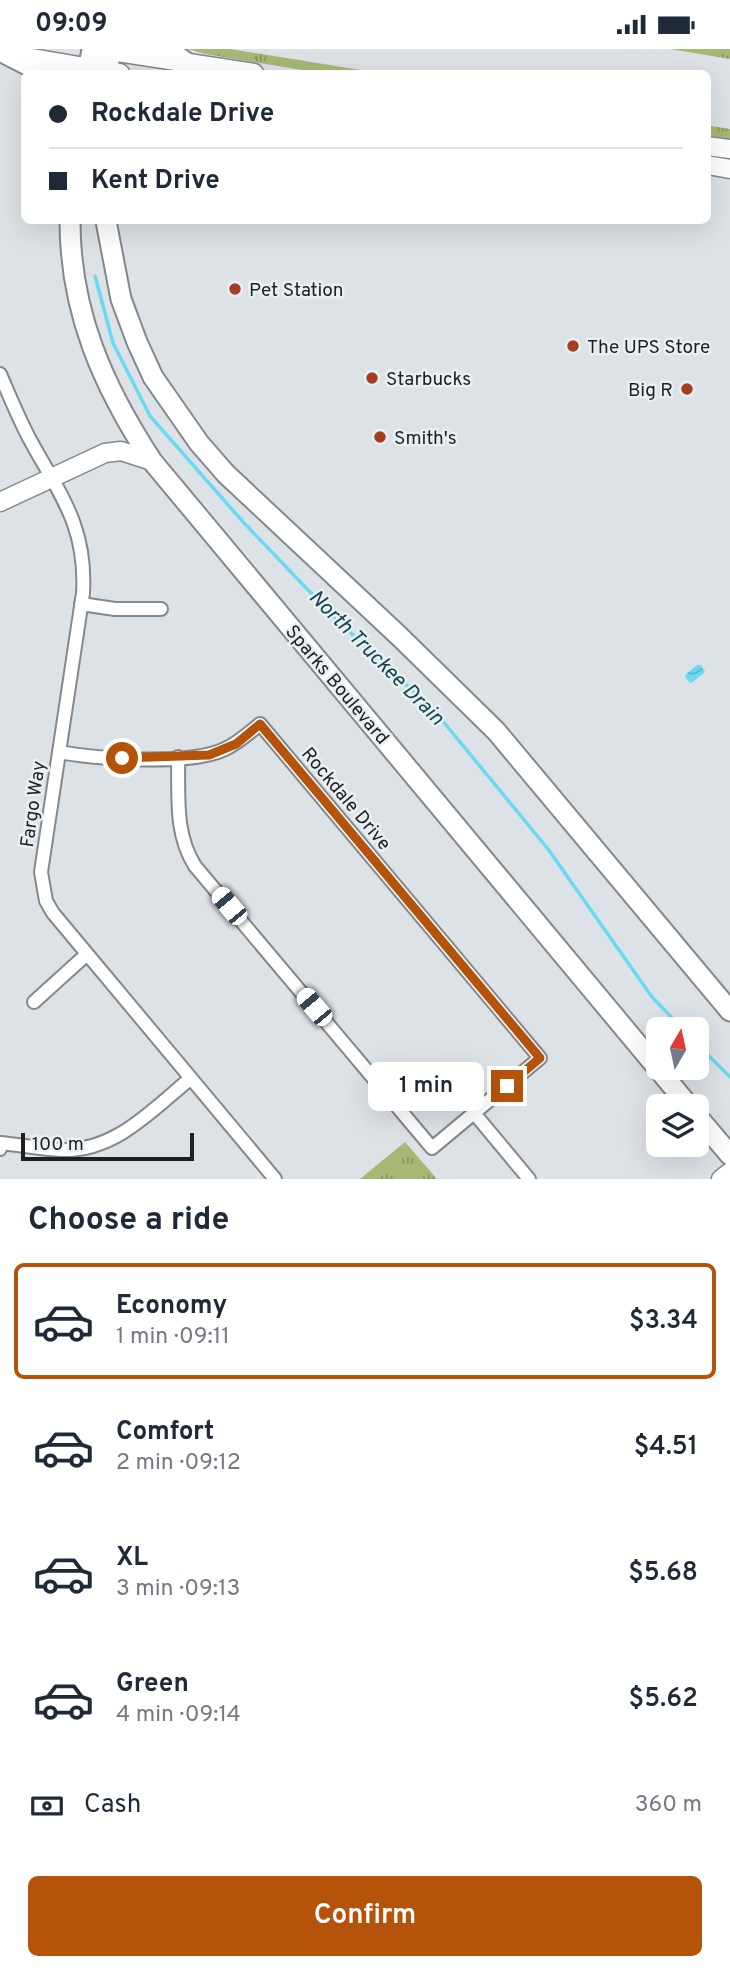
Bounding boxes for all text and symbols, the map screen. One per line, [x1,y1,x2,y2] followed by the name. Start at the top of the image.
[35,8,107,41] text: 09:09
[91,98,274,131] text: Rockdale Drive
[91,165,220,198] text: Kent Drive
[249,279,343,303] place label: Pet Station
[227,281,243,297] marker: Pet Station
[587,336,710,360] place label: The UPS Store
[565,338,581,354] marker: The UPS Store
[386,368,471,392] place label: Starbucks
[364,370,380,386] marker: Starbucks
[628,379,673,403] place label: Big R
[679,381,695,397] marker: Big R
[394,427,457,451] place label: Smith's
[372,429,388,445] marker: Smith's
[302,584,450,732] water label: North Truckee Drain
[279,621,394,750] street label: Sparks Boulevard
[106,742,138,774] route start
[295,743,396,856] street label: Rockdale Drive
[16,759,52,849] street label: Fargo Way
[208,883,251,929] car
[293,984,336,1030] car
[646,1017,709,1080] north arrow
[646,1017,709,1157] map controls
[367,1061,482,1111] callout: 1 min
[491,1070,523,1102] route end
[399,1072,453,1101] text: 1 min
[646,1094,709,1157] button: layers
[21,1130,194,1162] scale bar
[32,1133,84,1157] text: 100 m
[28,1201,229,1241] text: Choose a ride
[32,1290,95,1353] icon: car
[116,1290,227,1323] text: Economy
[629,1305,698,1338] text: $3.34
[116,1323,230,1352] text: 1 min · 09:11
[32,1416,95,1479] icon: car
[116,1416,214,1449] text: Comfort
[634,1431,698,1464] text: $4.51
[116,1449,241,1478] text: 2 min · 09:12
[32,1542,95,1605] icon: car
[116,1542,148,1575] text: XL
[628,1557,698,1590] text: $5.68
[116,1575,240,1604] text: 3 min · 09:13
[32,1668,95,1731] icon: car
[116,1668,189,1701] text: Green
[629,1683,698,1716] text: $5.62
[116,1701,241,1730] text: 4 min · 09:14
[28,1787,66,1825] icon: cash
[84,1789,141,1822] text: Cash
[635,1791,702,1820] text: 360 m
[28,1876,702,1956] button: Confirm

